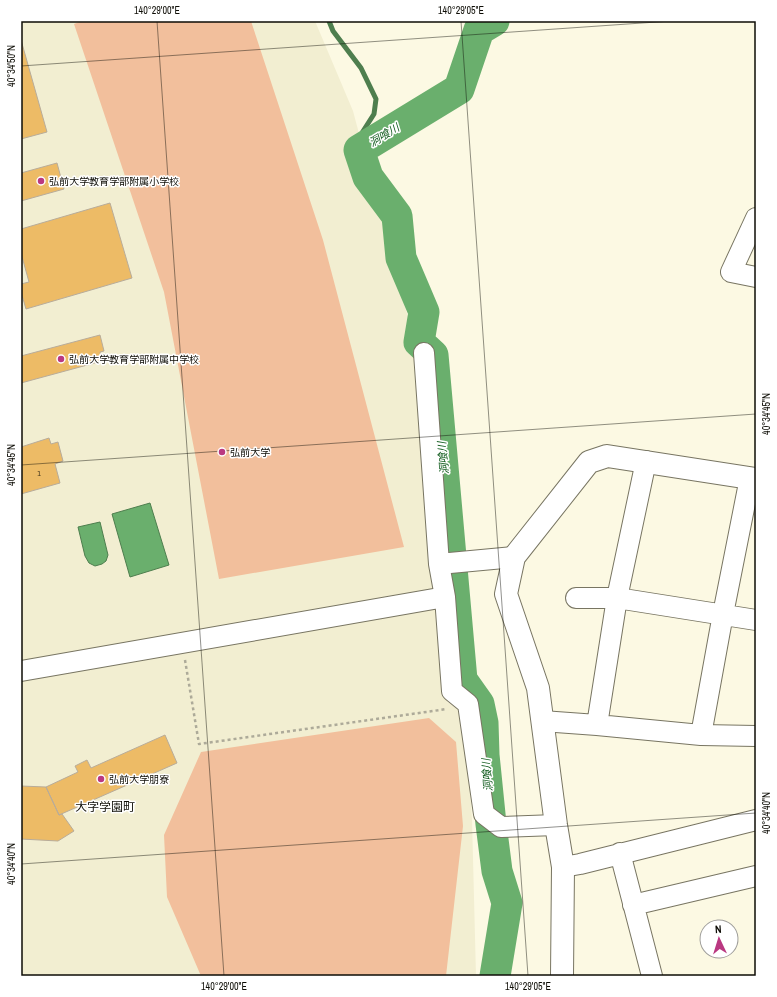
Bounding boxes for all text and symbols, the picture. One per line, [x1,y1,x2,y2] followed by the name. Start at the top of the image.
[134,4,180,17] text: 140°29'00"E
[438,4,484,17] text: 140°29'05"E
[5,45,18,87] text: 40°34'50"N
[366,120,403,149] water label: 洞喰川
[49,175,179,188] place label: 弘前大学教育学部附属小学校
[36,176,46,186] marker: 弘前大学教育学部附属小学校
[69,353,199,366] place label: 弘前大学教育学部附属中学校
[56,354,66,364] marker: 弘前大学教育学部附属中学校
[760,393,773,435] text: 40°34'45"N
[435,440,451,475] water label: 洞喰川
[5,444,18,486] text: 40°34'45"N
[230,446,270,459] place label: 弘前大学
[217,447,227,457] marker: 弘前大学
[37,468,41,478] house number: 1
[479,757,495,792] water label: 洞喰川
[109,773,169,786] place label: 弘前大学朋寮
[96,774,106,784] marker: 弘前大学朋寮
[760,792,773,834] text: 40°34'40"N
[75,799,135,815] district label: 大字学園町
[5,843,18,885] text: 40°34'40"N
[699,919,739,959] north arrow
[715,922,722,936] text: N
[201,980,247,993] text: 140°29'00"E
[505,980,551,993] text: 140°29'05"E

